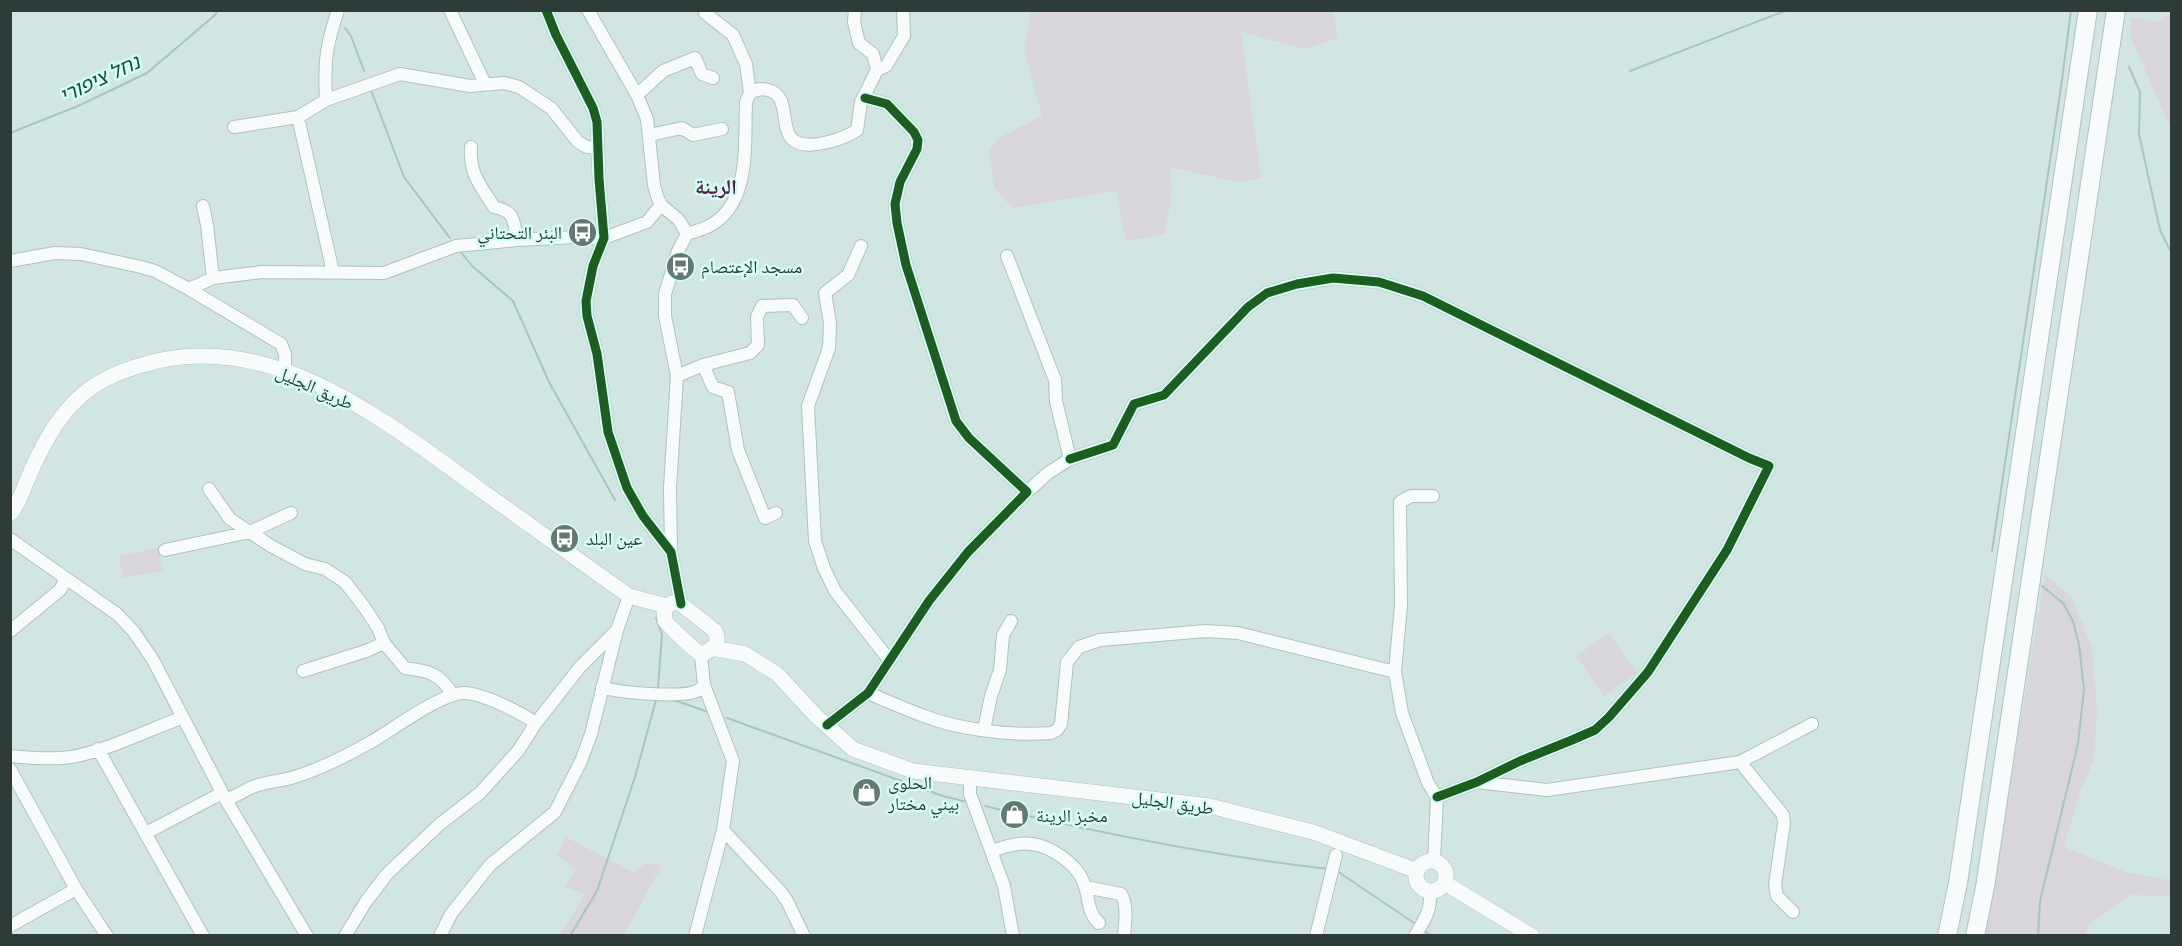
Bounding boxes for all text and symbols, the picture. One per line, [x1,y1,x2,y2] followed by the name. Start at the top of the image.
[55,48,144,107] water label: נחל ציפורי
[695,173,737,199] district label: الرينة
[567,216,599,248] bus stop icon: البئر التحتاني
[477,221,562,248] place label: البئر التحتاني
[664,250,696,282] bus stop icon: مسجد الإعتصام
[701,255,802,279] place label: مسجد الإعتصام
[272,360,357,415] street label: طريق الجليل
[549,522,581,554] bus stop icon: عين البلد
[586,527,642,550] place label: عين البلد
[887,771,959,819] place label: الحلوى بيني مختار
[851,776,883,808] shop icon: الحلوى بيني مختار
[1130,785,1215,820] street label: طريق الجليل
[999,799,1031,831] shop icon: مخبز الرينة
[1036,804,1108,827] place label: مخبز الرينة

